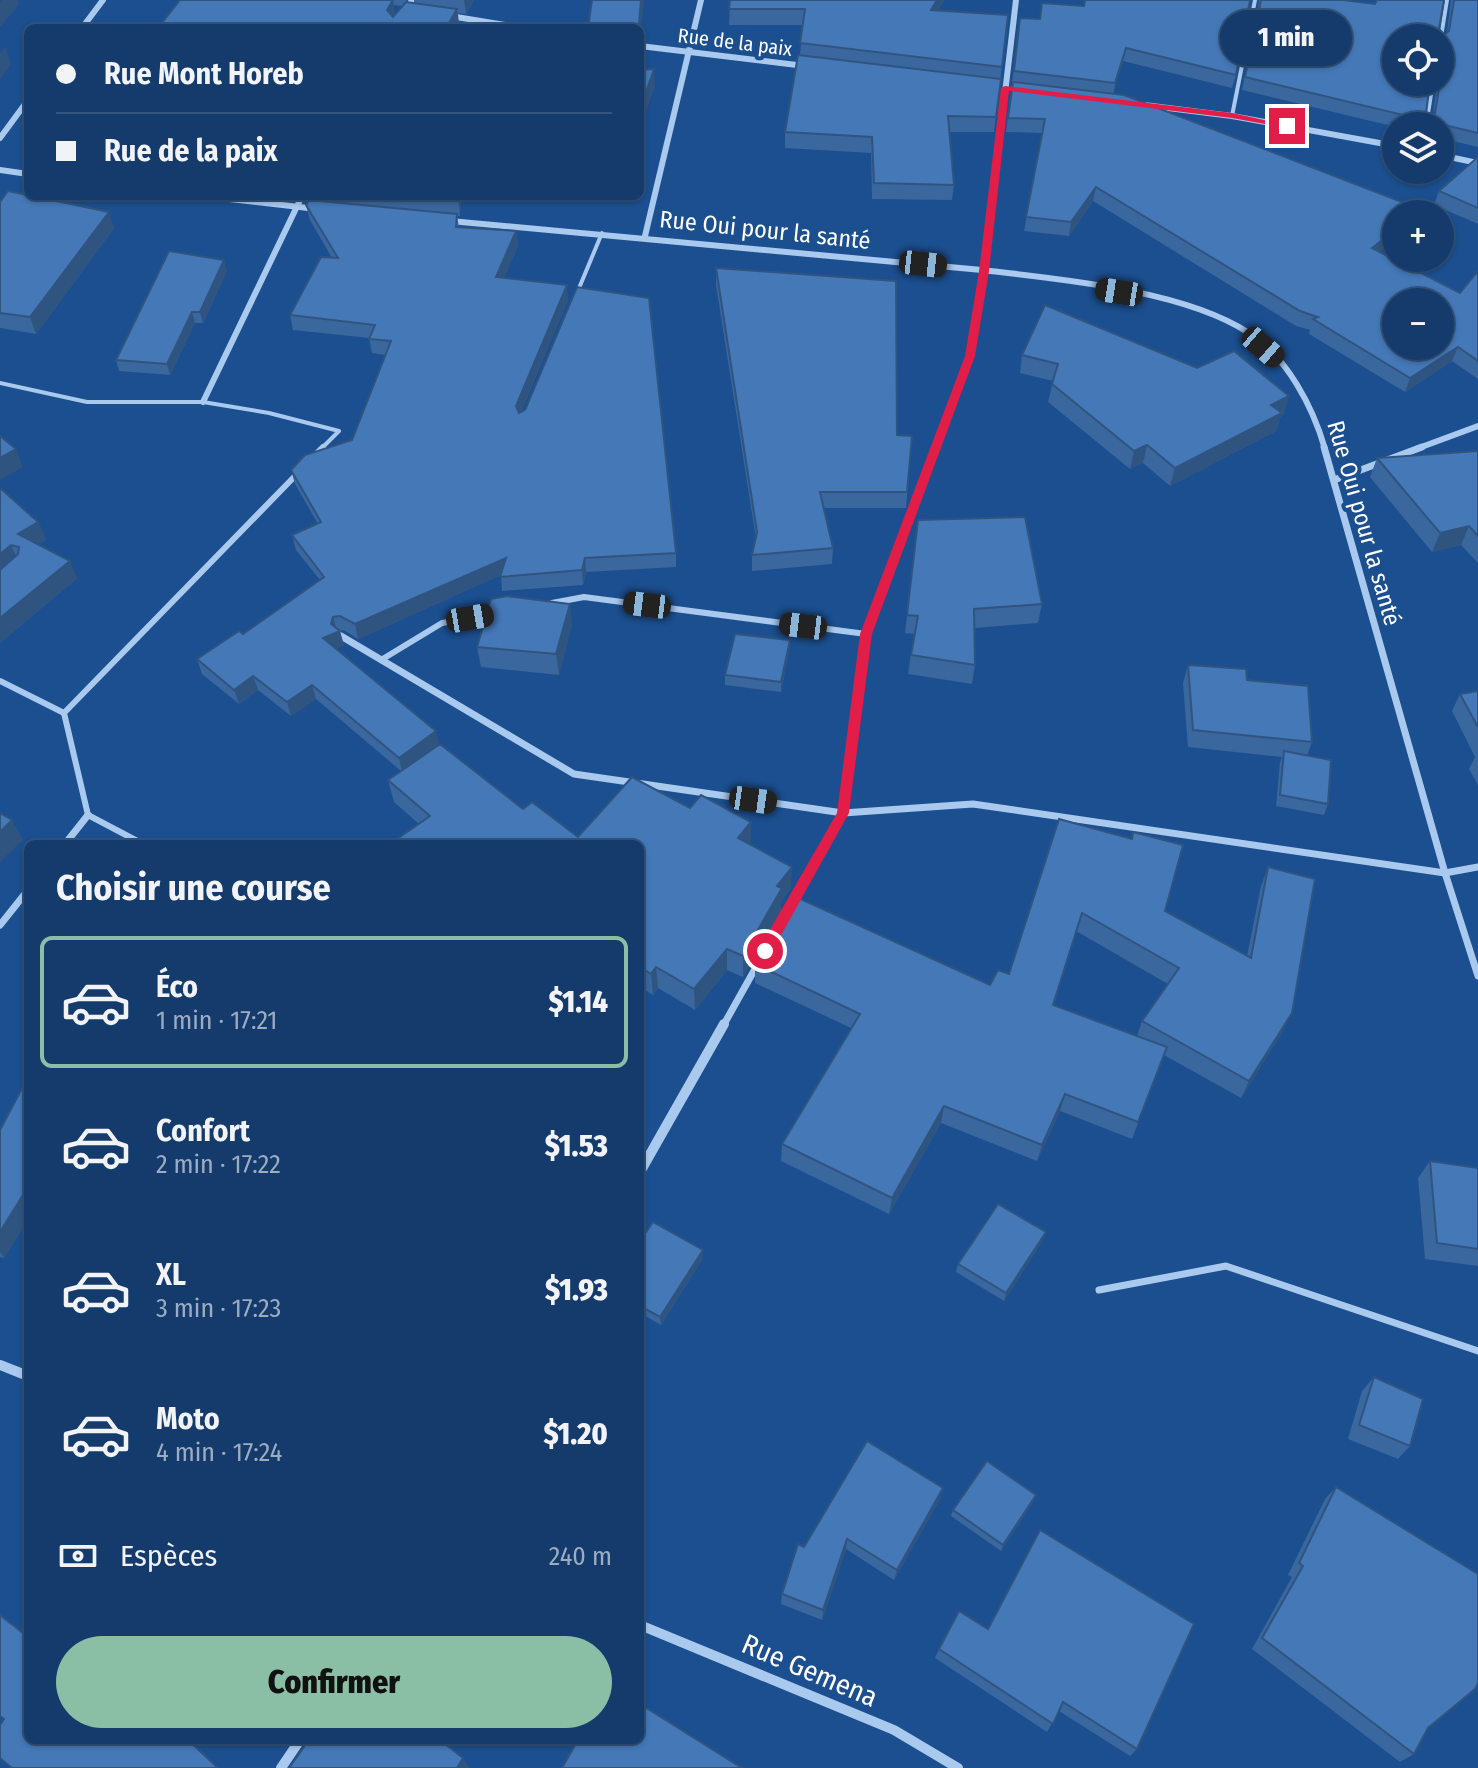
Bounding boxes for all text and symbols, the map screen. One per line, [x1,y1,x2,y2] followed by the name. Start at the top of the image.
[1221,10,1353,66] callout: 1 min
[1258,22,1314,53] text: 1 min
[676,23,794,61] street label: Rue de la paix
[1382,24,1454,360] map controls
[1382,24,1454,96] button: locate
[104,56,304,92] text: Rue Mont Horeb
[1269,108,1305,144] route end
[1382,112,1454,184] button: layers
[104,133,278,169] text: Rue de la paix
[1382,200,1454,272] button: +
[658,205,872,255] street label: Rue Oui pour la santé
[898,250,948,278] car
[1093,276,1145,308] car
[1382,288,1454,360] button: −
[1237,322,1289,372] car
[1321,417,1407,629] street label: Rue Oui pour la santé
[622,590,672,620] car
[444,602,496,634] car
[778,611,828,641] car
[728,785,778,815] car
[56,866,331,910] text: Choisir une course
[747,933,783,969] route start
[60,966,132,1038] icon: car
[156,969,198,1005] text: Éco
[548,984,608,1020] text: $1.14
[156,1005,277,1036] text: 1 min · 17:21
[60,1110,132,1182] icon: car
[156,1113,250,1149] text: Confort
[545,1128,608,1164] text: $1.53
[156,1149,281,1180] text: 2 min · 17:22
[60,1254,132,1326] icon: car
[156,1257,186,1293] text: XL
[545,1272,608,1308] text: $1.93
[156,1293,281,1324] text: 3 min · 17:23
[60,1398,132,1470] icon: car
[156,1401,220,1437] text: Moto
[543,1416,608,1452] text: $1.20
[156,1437,282,1468] text: 4 min · 17:24
[56,1534,100,1578] icon: cash
[120,1538,217,1574] text: Espèces
[549,1541,612,1572] text: 240 m
[737,1627,883,1714] street label: Rue Gemena
[56,1636,612,1728] button: Confirmer

